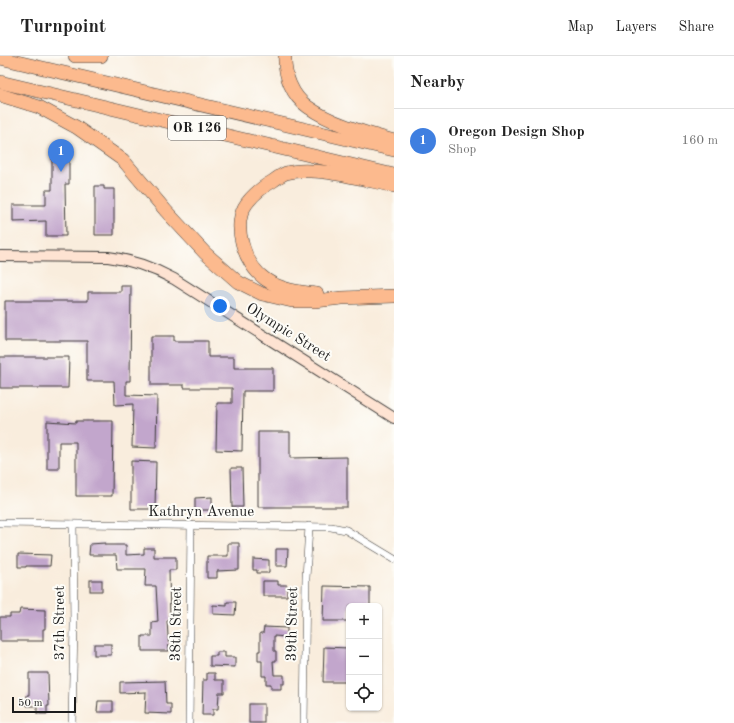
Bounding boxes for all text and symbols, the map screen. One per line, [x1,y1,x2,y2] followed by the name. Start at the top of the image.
[20,18,106,37] text: Turnpoint
[568,20,594,34] text: Map
[616,20,657,34] text: Layers
[679,20,714,34] text: Share
[410,74,465,91] text: Nearby
[168,116,226,140] road number: OR 126
[448,125,585,140] text: Oregon Design Shop
[419,134,427,147] text: 1
[681,134,718,147] text: 160 m
[48,139,74,172] pin: 1
[448,143,476,156] text: Shop
[210,296,230,316] your location
[243,301,333,365] street label: Olympic Street
[148,505,254,520] street label: Kathryn Avenue
[53,586,68,660] street label: 37th Street
[169,586,185,662] street label: 38th Street
[285,586,301,662] street label: 39th Street
[346,603,382,711] map controls
[346,603,382,639] button: +
[346,639,382,675] button: −
[346,675,382,711] button: locate
[12,695,76,714] scale bar
[18,698,43,709] text: 50 m

